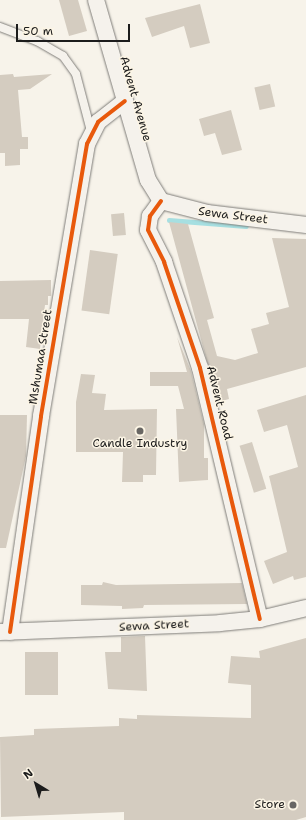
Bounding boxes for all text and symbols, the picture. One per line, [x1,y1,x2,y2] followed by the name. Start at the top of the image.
[18,16,132,42] scale bar
[23,23,53,39] text: 50 m
[116,55,154,143] street label: Advent Avenue
[197,205,269,227] street label: Sewa Street
[26,308,56,406] street label: Mshumaa Street
[203,364,235,442] street label: Advent Road
[135,426,145,436] marker: Candle Industry
[93,437,187,451] place label: Candle Industry
[119,617,189,635] street label: Sewa Street
[16,764,56,804] north arrow
[20,766,36,783] text: N
[255,798,285,812] place label: Store
[288,800,298,810] marker: Store

